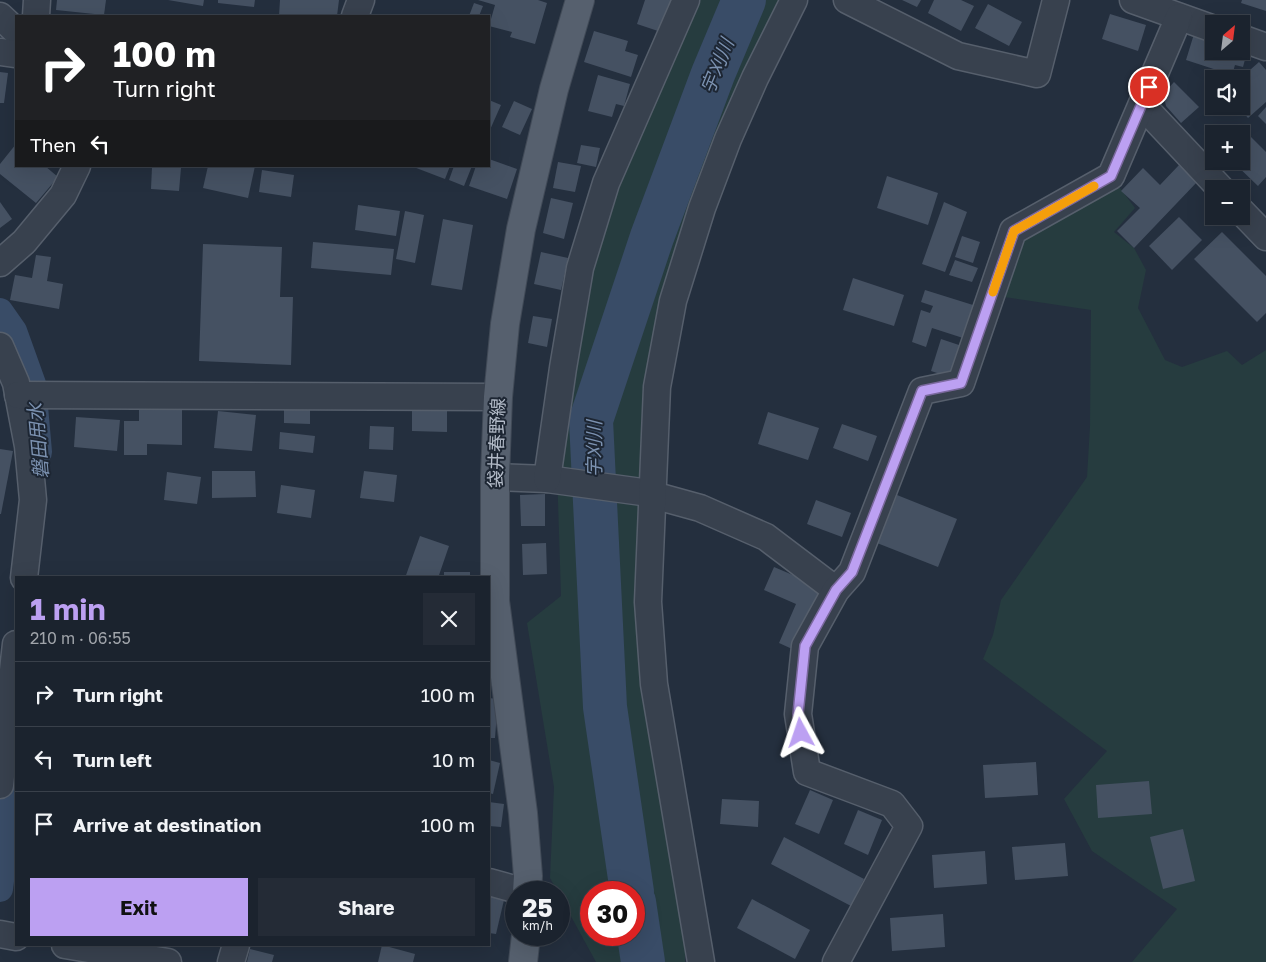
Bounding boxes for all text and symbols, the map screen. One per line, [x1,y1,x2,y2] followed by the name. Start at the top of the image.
[1205,15,1250,60] north arrow
[1205,15,1250,225] map controls
[113,33,216,75] text: 100 m
[695,33,739,97] water label: 宇刈川
[30,35,95,100] icon: right
[1128,66,1170,108] pin
[1205,70,1250,115] button: sound
[1135,73,1163,101] icon: arrive
[113,75,216,102] text: Turn right
[1205,125,1250,170] button: +
[86,130,114,158] icon: left
[30,133,76,156] text: Then
[1205,180,1250,225] button: −
[483,398,509,488] street label: 袋井春野線
[23,400,52,480] water label: 磐田用水
[582,419,605,478] water label: 宇刈川
[30,591,106,627] text: 1 min
[423,593,475,645] button: close
[30,628,131,648] text: 210 m · 06:55
[30,680,58,708] icon: right
[73,683,163,706] text: Turn right
[421,683,475,706] text: 100 m
[774,706,826,758] position arrow
[30,745,58,773] icon: left
[73,748,152,771] text: Turn left
[432,748,475,771] text: 10 m
[30,810,58,838] icon: arrive
[73,813,261,836] text: Arrive at destination
[421,813,475,836] text: 100 m
[30,878,248,936] button: Exit
[258,878,475,936] button: Share
[580,881,645,946] speed limit sign: 30
[522,892,553,923] text: 25
[522,918,553,933] text: km/h

